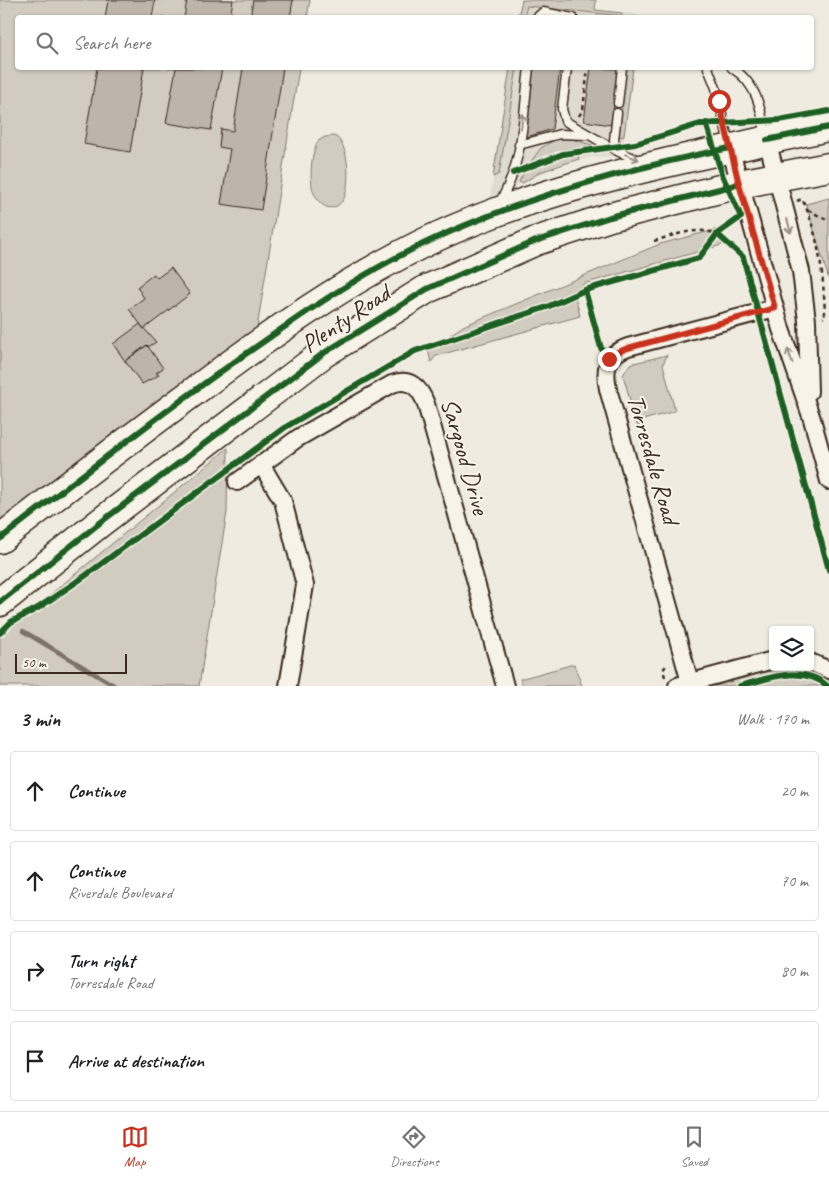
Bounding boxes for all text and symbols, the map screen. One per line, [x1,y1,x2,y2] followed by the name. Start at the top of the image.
[15,15,814,70] search box
[33,29,61,57] icon: search
[73,31,150,55] text: Search here
[708,90,731,113] route start
[518,113,528,129] one-way arrow
[624,153,639,162] one-way arrow
[785,217,794,233] one-way arrow
[295,275,400,360] street label: Plenty Road
[598,348,621,371] route end
[785,348,795,364] one-way arrow
[619,391,688,531] street label: Torresdale Road
[433,395,497,520] street label: Sargood Drive
[769,626,814,671] map controls
[769,626,814,671] button: layers
[15,651,128,674] scale bar
[22,654,46,671] text: 50 m
[20,706,60,732] text: 3 min
[737,709,809,729] text: Walk · 170 m
[21,777,49,805] icon: ahead
[68,779,125,803] text: Continue
[781,781,808,801] text: 20 m
[68,859,125,883] text: Continue
[21,867,49,895] icon: ahead
[781,871,808,891] text: 70 m
[68,883,172,903] text: Riverdale Boulevard
[68,949,135,973] text: Turn right
[21,957,49,985] icon: right
[781,961,808,981] text: 80 m
[68,973,153,993] text: Torresdale Road
[21,1047,49,1075] icon: arrive
[68,1049,204,1073] text: Arrive at destination
[121,1123,149,1170] tab: Map
[390,1123,439,1170] tab: Directions
[680,1123,708,1170] tab: Saved

